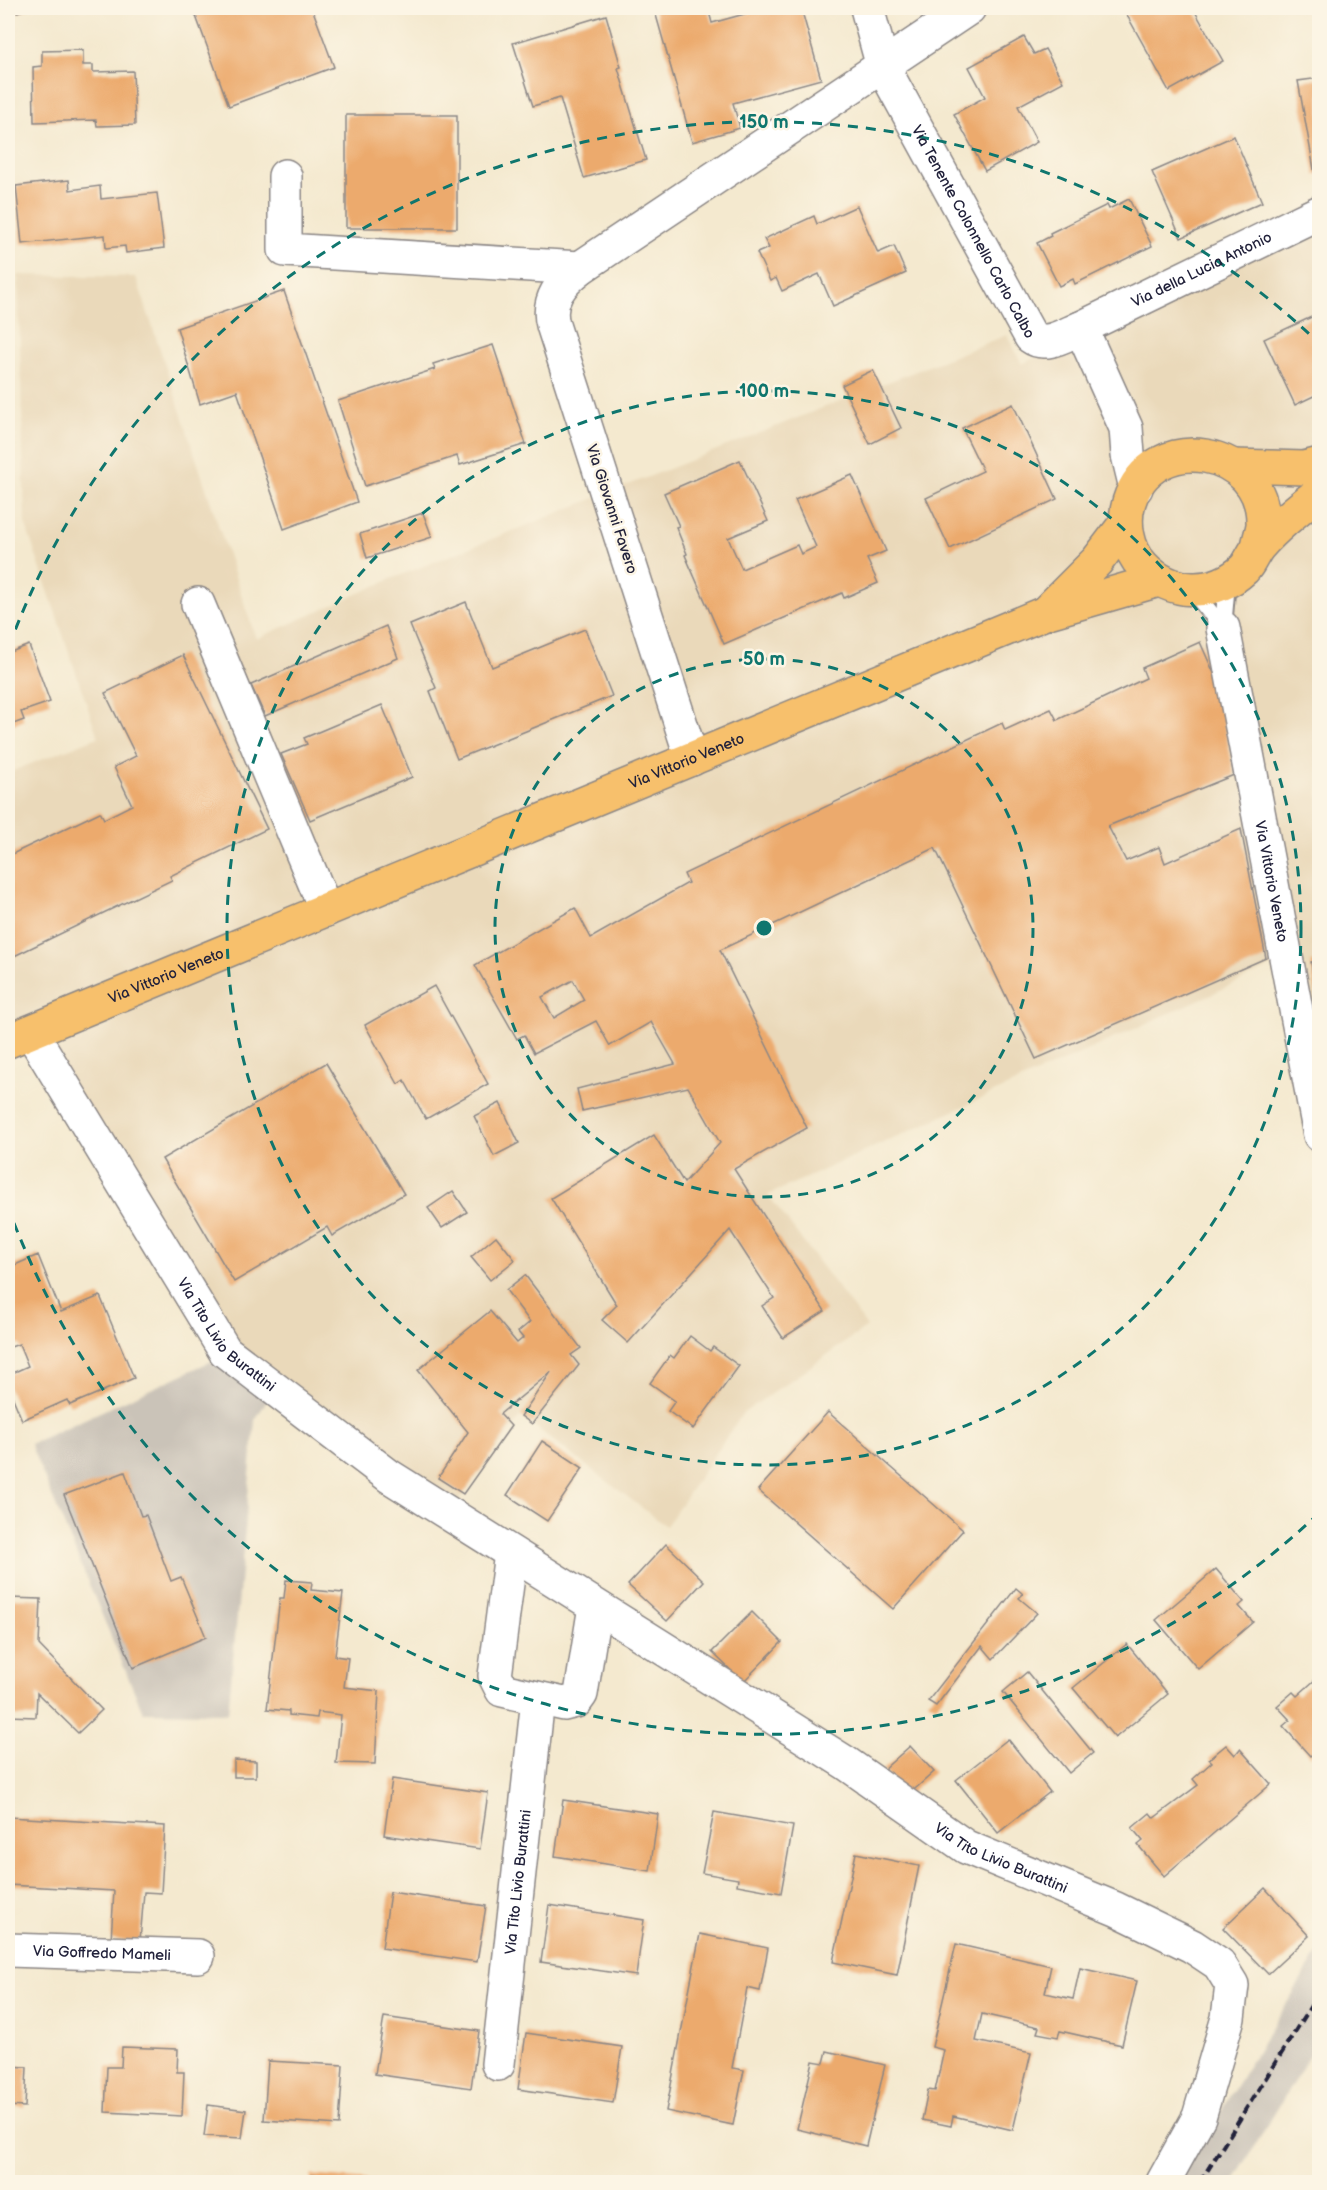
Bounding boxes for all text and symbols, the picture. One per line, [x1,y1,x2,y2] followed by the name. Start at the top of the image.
[739,112,789,133] text: 150 m
[907,122,1039,342] street label: Via Tenente Colonnello Carlo Calbo
[1128,228,1275,312] street label: Via della Lucia Antonio
[739,381,789,402] text: 100 m
[582,442,641,576] street label: Via Giovanni Favero
[743,649,785,670] text: 50 m
[626,729,747,794] street label: Via Vittorio Veneto
[1250,819,1292,944] street label: Via Vittorio Veneto
[754,918,774,938] centre of rings
[106,944,227,1008] street label: Via Vittorio Veneto
[173,1274,279,1396] street label: Via Tito Livio Burattini
[501,1809,536,1956] street label: Via Tito Livio Burattini
[930,1819,1070,1898] street label: Via Tito Livio Burattini
[33,1942,171,1965] street label: Via Goffredo Mameli

